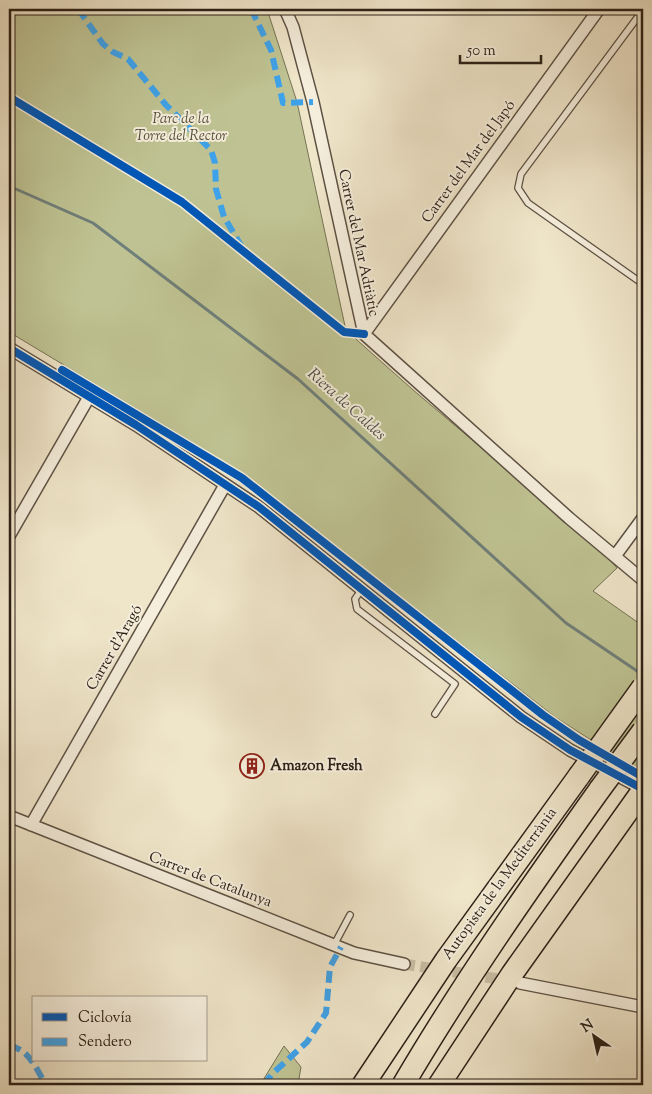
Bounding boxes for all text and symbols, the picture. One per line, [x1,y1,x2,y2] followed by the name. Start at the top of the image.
[460,32,541,64] scale bar
[466,41,496,62] text: 50 m
[417,96,521,228] street label: Carrer del Mar del Japó
[135,109,228,147] park label: Parc de la Torre del Rector
[332,167,384,319] street label: Carrer del Mar Adriàtic
[302,363,390,447] water label: Riera de Caldes
[82,601,148,695] street label: Carrer d'Aragó
[239,753,265,779] building icon: Amazon Fresh
[270,756,363,777] place label: Amazon Fresh
[438,804,562,964] street label: Autopista de la Mediterrània
[145,847,275,913] street label: Carrer de Catalunya
[32,996,208,1062] legend
[78,1008,132,1029] text: Ciclovía
[570,1012,620,1062] north arrow
[578,1015,598,1038] text: N
[78,1032,132,1053] text: Sendero

